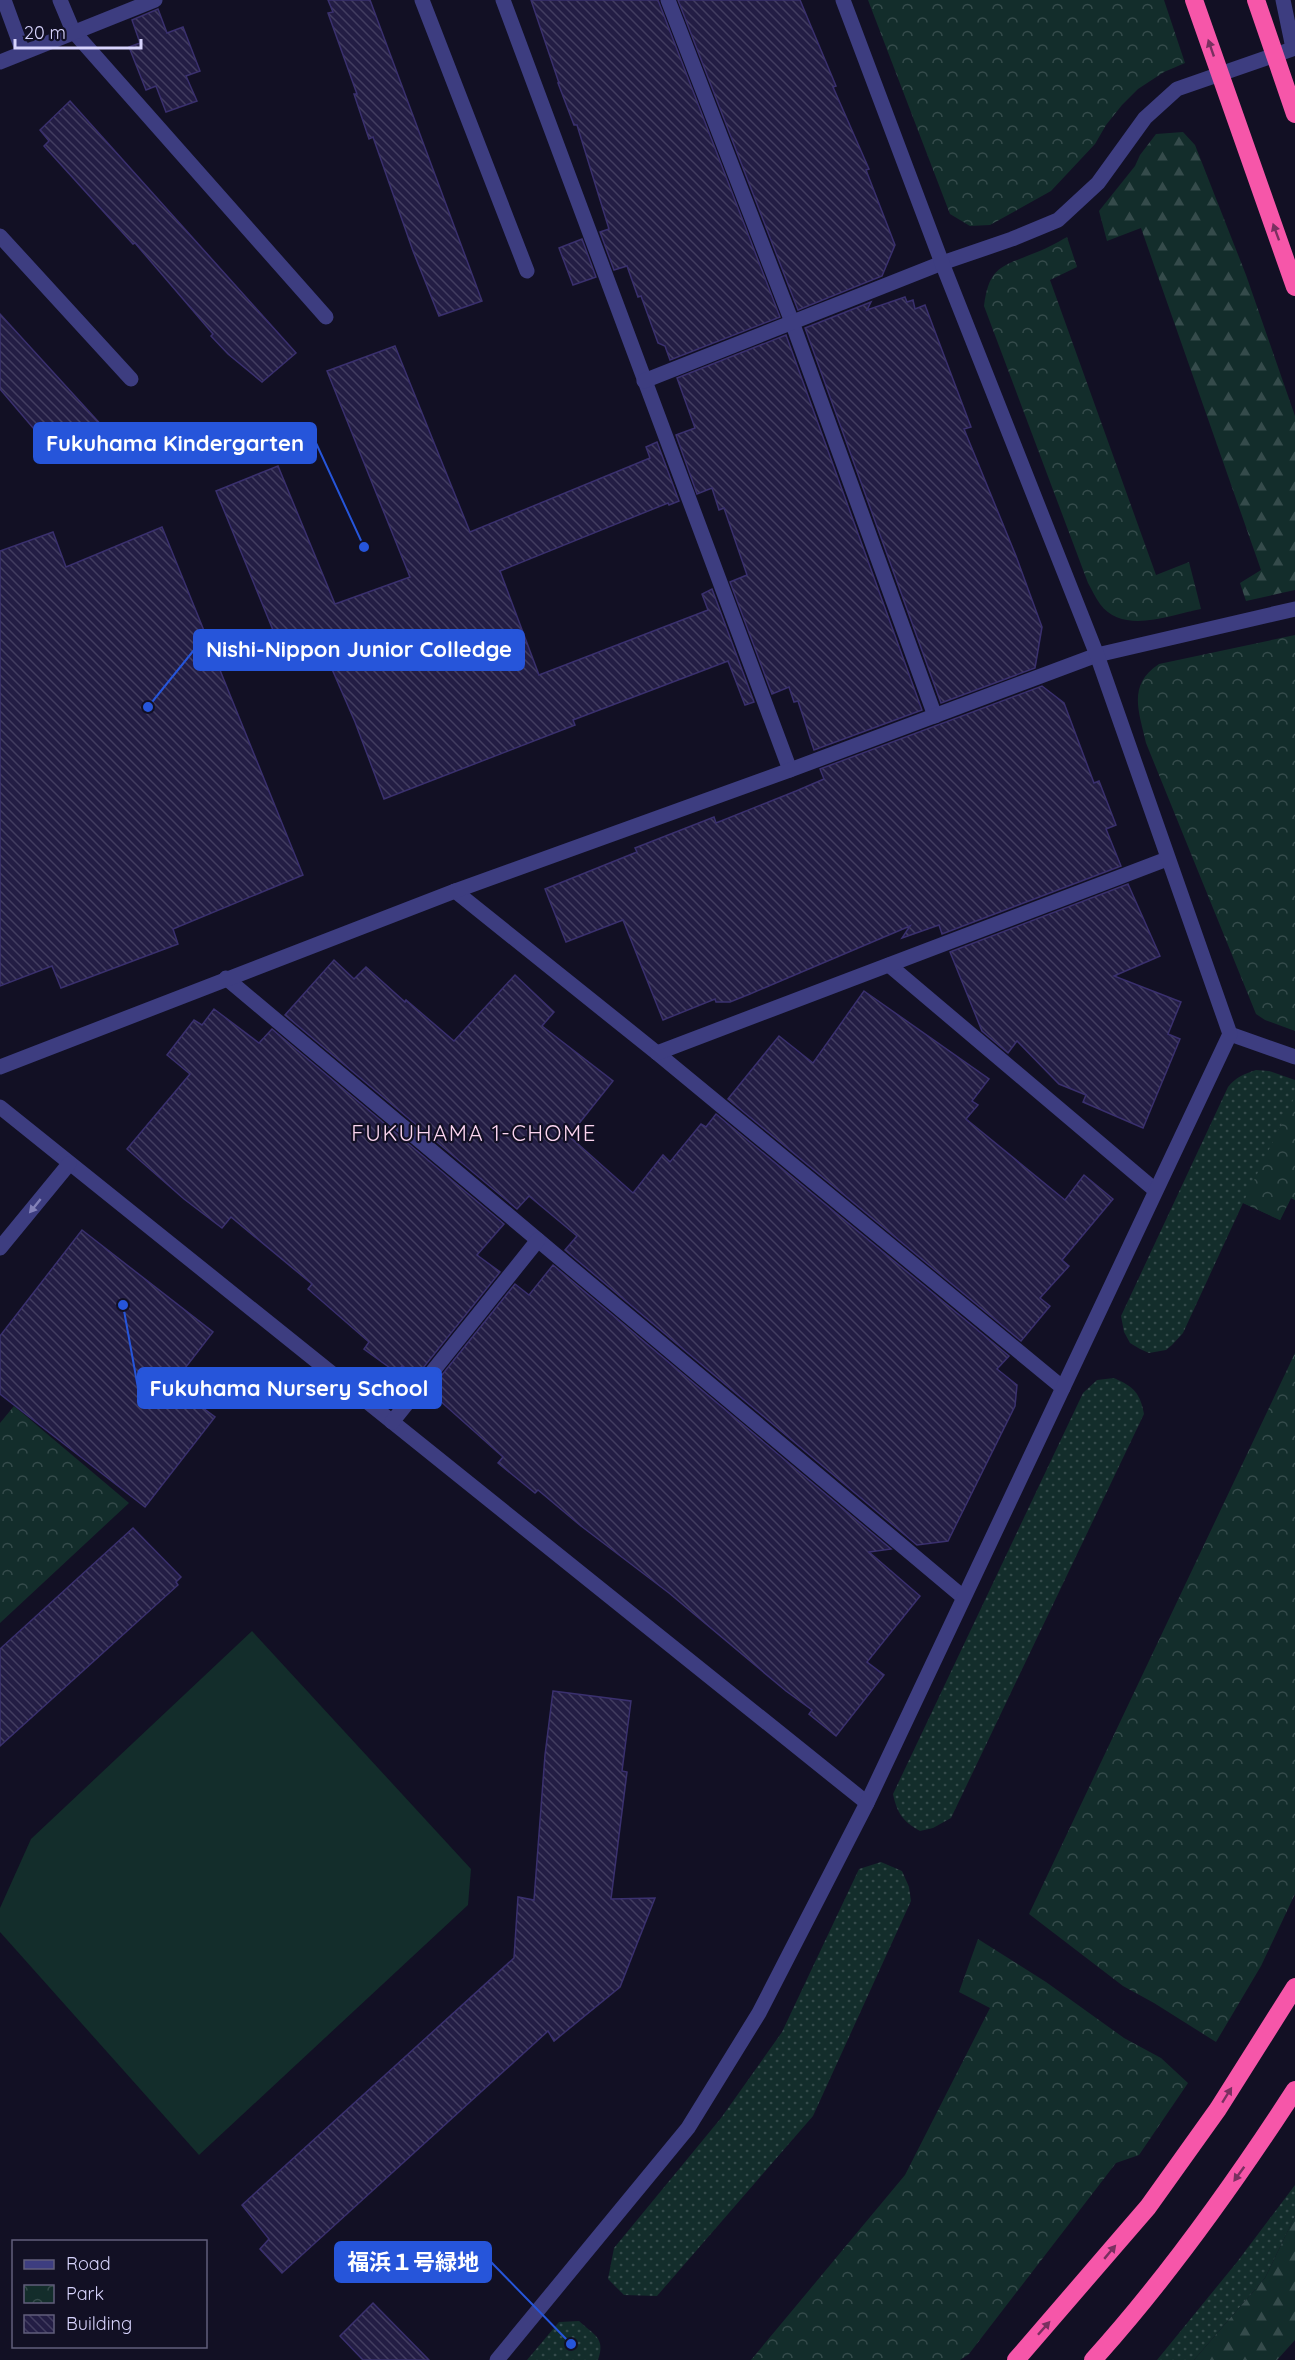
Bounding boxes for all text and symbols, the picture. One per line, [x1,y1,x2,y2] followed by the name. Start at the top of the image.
[15,12,141,50] scale bar
[24,21,66,44] text: 20 m
[1205,39,1215,57] one-way arrow
[1270,223,1280,241] one-way arrow
[34,423,316,463] callout: Fukuhama Kindergarten
[46,429,304,457] text: Fukuhama Kindergarten
[194,630,524,670] callout: Nishi-Nippon Junior Colledge
[206,635,512,663] text: Nishi-Nippon Junior Colledge
[351,1119,597,1147] district label: FUKUHAMA 1-CHOME
[28,1198,41,1214] one-way arrow
[138,1368,441,1408] callout: Fukuhama Nursery School
[150,1374,428,1402] text: Fukuhama Nursery School
[1221,2087,1232,2104] one-way arrow
[1233,2165,1245,2181] one-way arrow
[12,2240,207,2348] legend
[335,2242,491,2282] callout: 福浜１号緑地
[1103,2245,1116,2260] one-way arrow
[347,2248,479,2276] text: 福浜１号緑地
[66,2252,111,2275] text: Road
[66,2282,104,2305] text: Park
[66,2312,132,2335] text: Building
[1037,2321,1050,2336] one-way arrow

